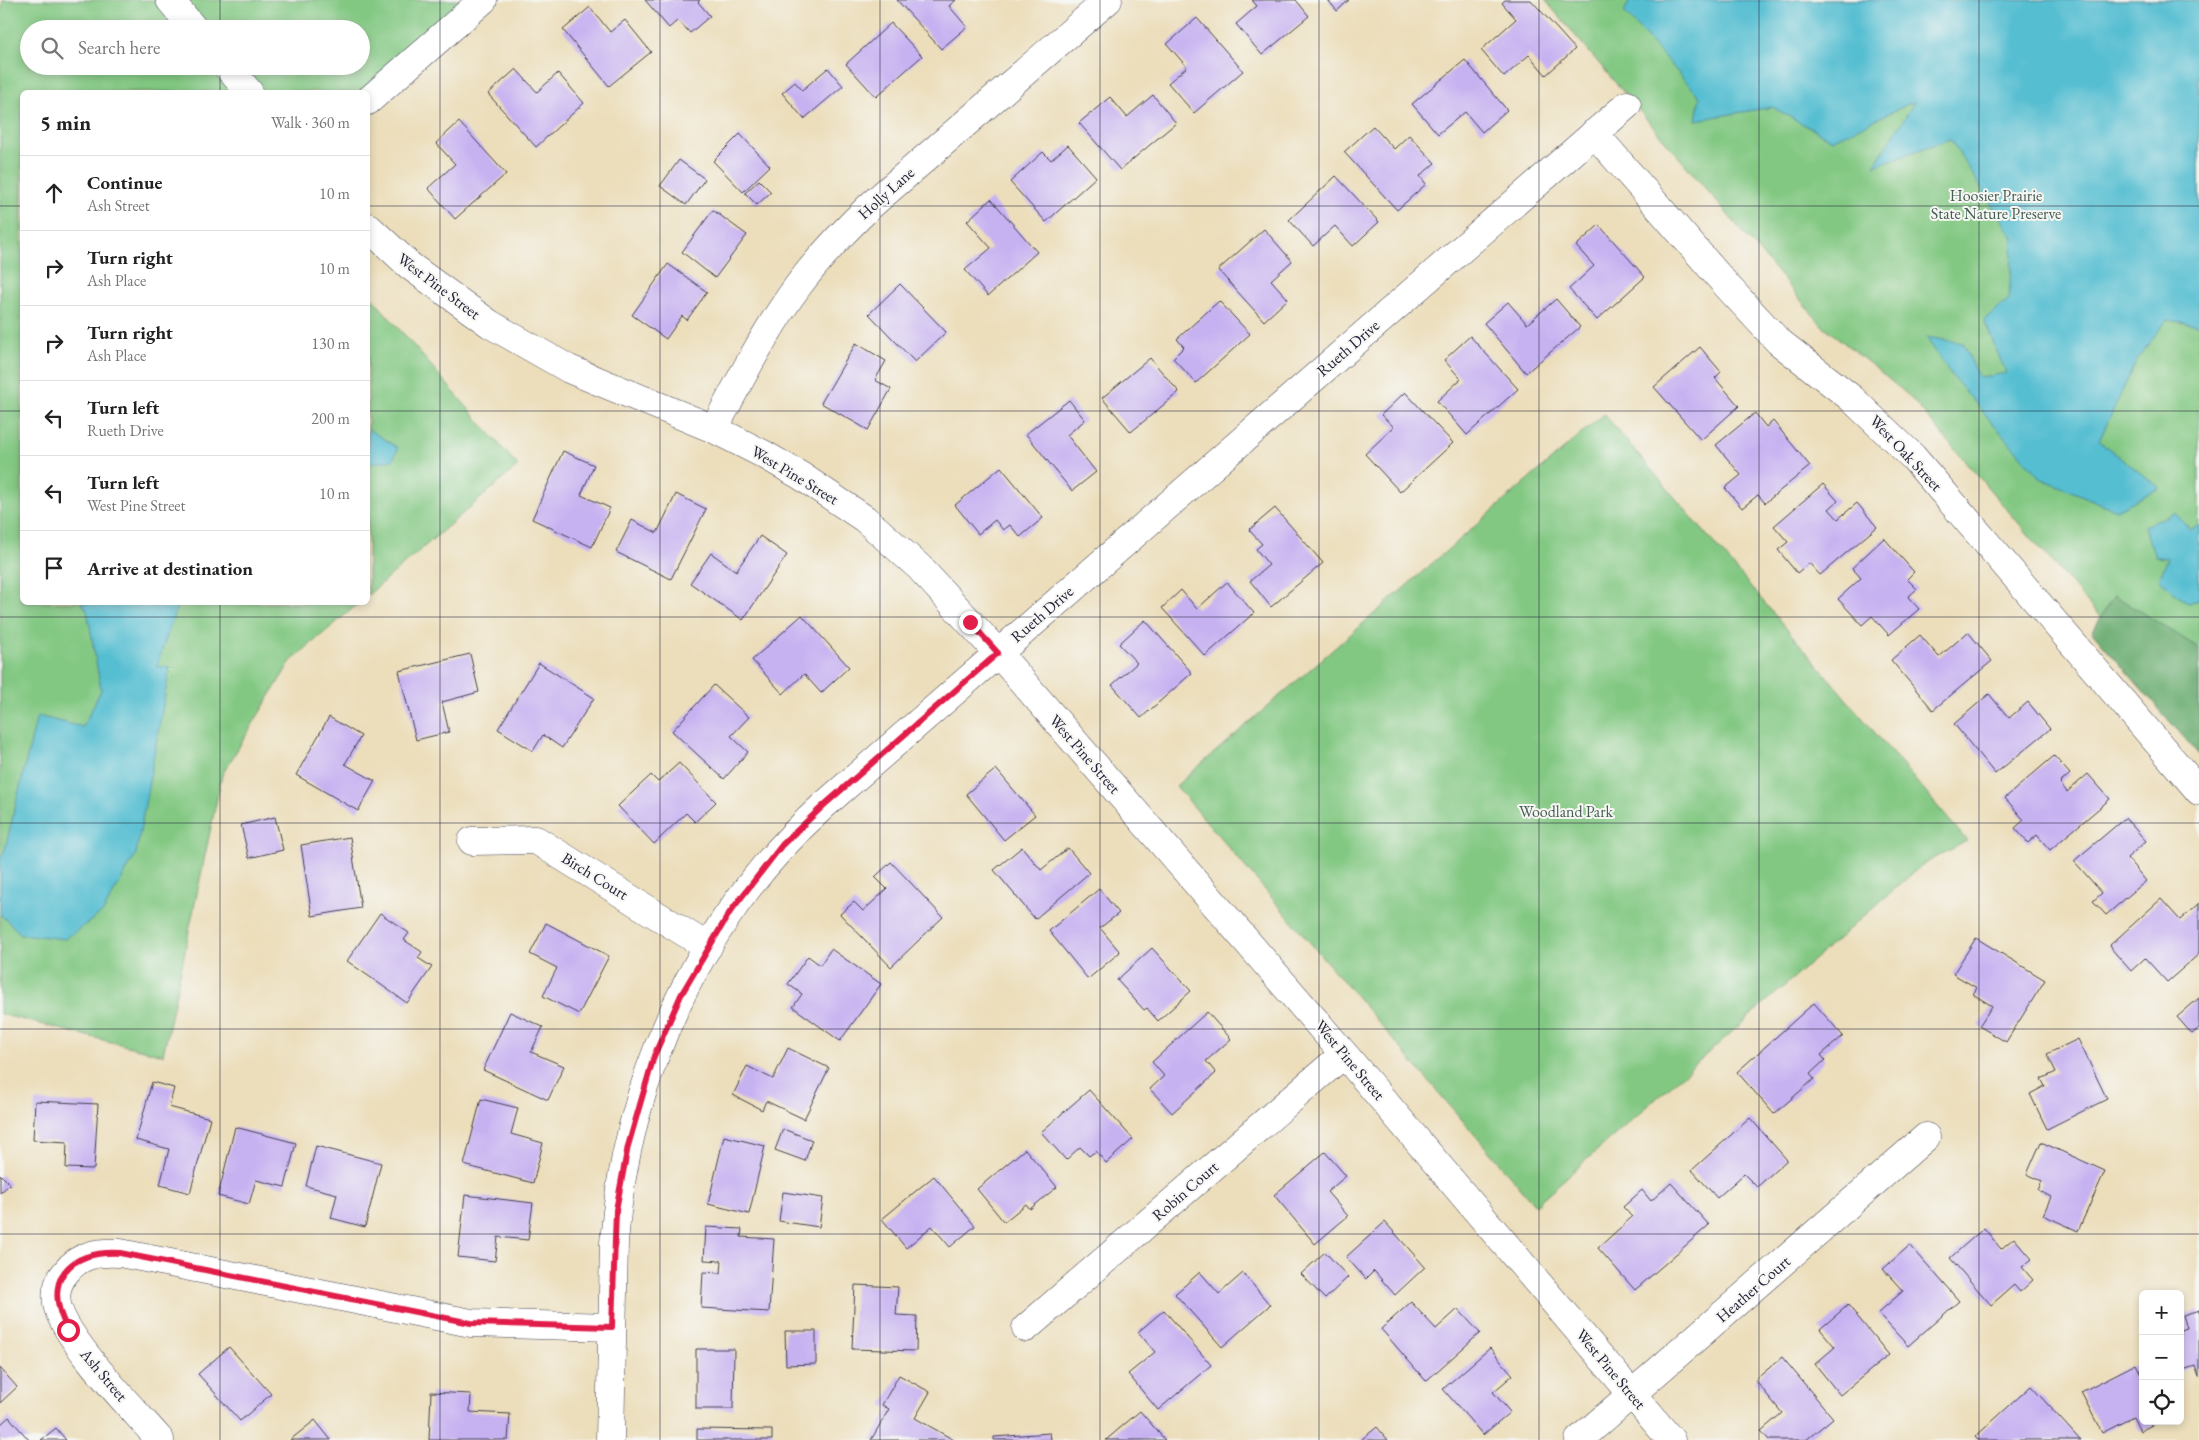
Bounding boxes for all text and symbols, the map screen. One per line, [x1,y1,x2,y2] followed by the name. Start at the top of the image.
[20,20,370,75] search box
[38,34,66,62] icon: search
[78,35,160,60] text: Search here
[40,109,91,136] text: 5 min
[271,112,350,133] text: Walk · 360 m
[853,162,919,224] street label: Holly Lane
[87,170,162,195] text: Continue
[40,179,68,207] icon: ahead
[319,183,350,204] text: 10 m
[1931,185,2061,224] park label: Hoosier Prairie State Nature Preserve
[87,195,150,216] text: Ash Street
[87,245,173,270] text: Turn right
[393,248,485,324] street label: West Pine Street
[40,254,68,282] icon: right
[319,258,350,279] text: 10 m
[87,270,146,291] text: Ash Place
[1312,315,1384,381] street label: Rueth Drive
[87,320,173,345] text: Turn right
[40,329,68,357] icon: right
[311,333,350,354] text: 130 m
[87,345,146,366] text: Ash Place
[87,395,159,420] text: Turn left
[40,404,68,432] icon: left
[311,408,350,429] text: 200 m
[1865,410,1947,496] street label: West Oak Street
[87,420,164,441] text: Rueth Drive
[747,441,843,509] street label: West Pine Street
[87,470,159,495] text: Turn left
[40,479,68,507] icon: left
[319,483,350,504] text: 10 m
[87,495,185,516] text: West Pine Street
[40,554,68,582] icon: arrive
[87,556,253,581] text: Arrive at destination
[1006,581,1078,647] street label: Rueth Drive
[959,611,982,634] route end
[1045,710,1125,798] street label: West Pine Street
[1519,801,1614,822] park label: Woodland Park
[558,847,632,905] street label: Birch Court
[1310,1016,1390,1104] street label: West Pine Street
[1147,1156,1223,1226] street label: Robin Court
[1712,1251,1794,1327] street label: Heather Court
[2139,1290,2184,1425] map controls
[2139,1290,2184,1335] button: +
[57,1319,80,1342] route start
[1571,1325,1651,1413] street label: West Pine Street
[2139,1335,2184,1380] button: −
[75,1343,132,1406] street label: Ash Street
[2139,1380,2184,1425] button: locate

